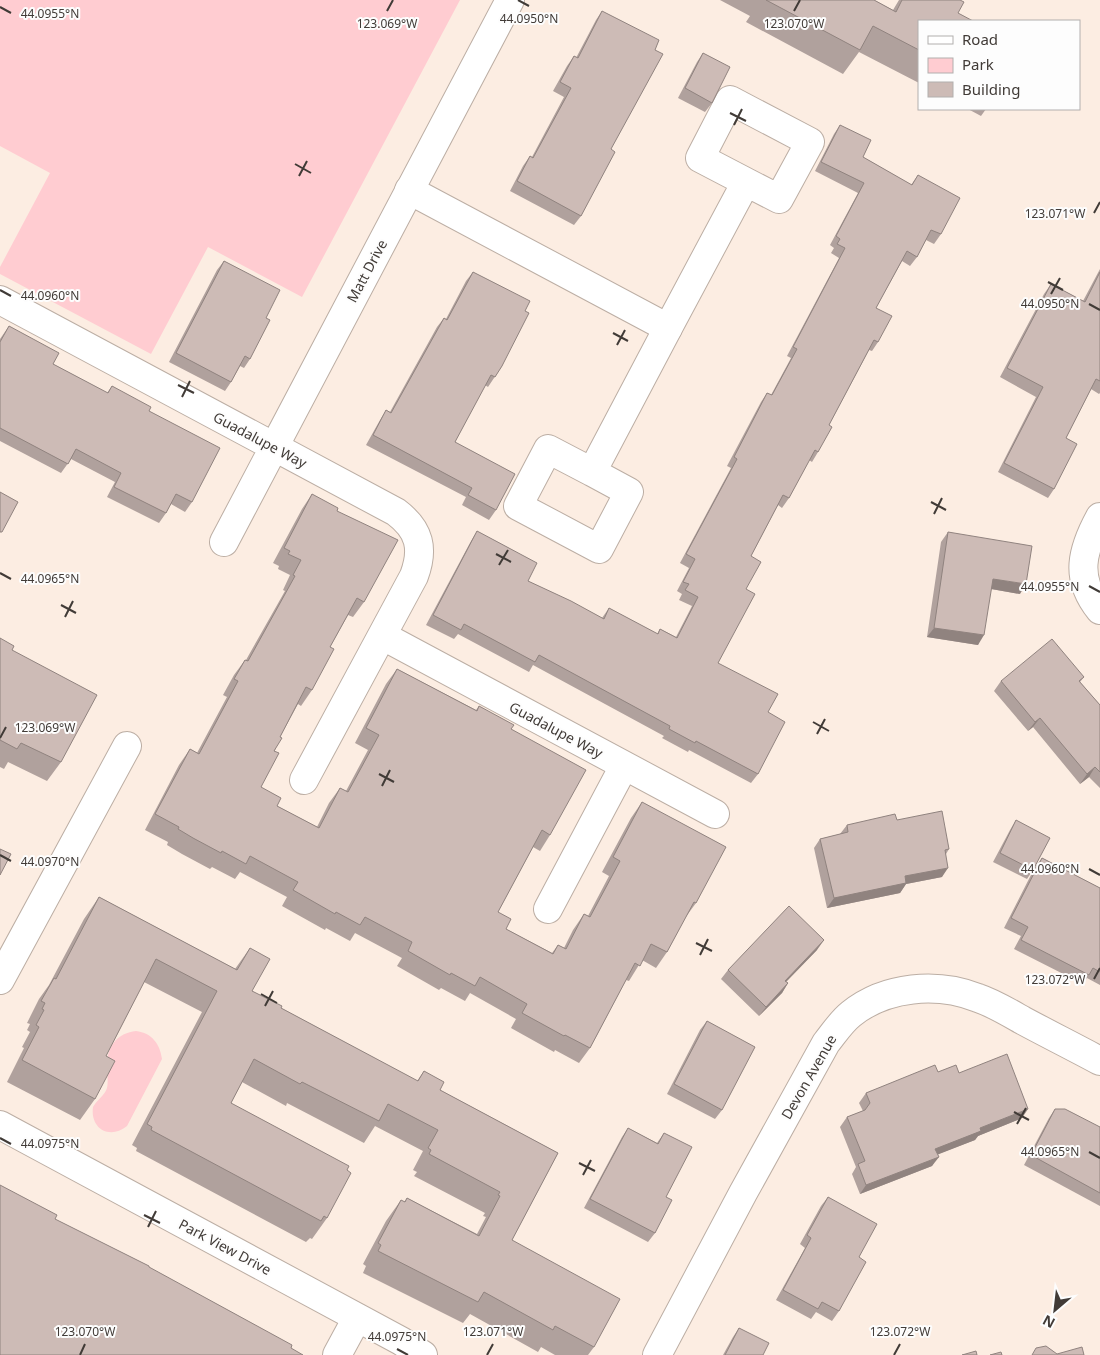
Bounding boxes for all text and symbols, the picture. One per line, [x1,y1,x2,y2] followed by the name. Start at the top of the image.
[21,5,79,22] text: 44.0955°N
[500,10,558,27] text: 44.0950°N
[357,15,417,32] text: 123.069°W
[764,15,824,32] text: 123.070°W
[918,20,1080,110] legend
[962,29,998,49] text: Road
[962,54,994,74] text: Park
[962,79,1020,99] text: Building
[1025,205,1085,222] text: 123.071°W
[342,236,391,306] street label: Matt Drive
[21,287,79,304] text: 44.0960°N
[1021,295,1079,312] text: 44.0950°N
[210,407,311,473] street label: Guadalupe Way
[21,570,79,587] text: 44.0965°N
[1021,578,1079,595] text: 44.0955°N
[506,697,607,763] street label: Guadalupe Way
[15,719,75,736] text: 123.069°W
[21,853,79,870] text: 44.0970°N
[1021,860,1079,877] text: 44.0960°N
[1025,971,1085,988] text: 123.072°W
[777,1031,841,1123] street label: Devon Avenue
[21,1135,79,1152] text: 44.0975°N
[1021,1143,1079,1160] text: 44.0965°N
[176,1214,275,1279] street label: Park View Drive
[1030,1285,1080,1335] north arrow
[1039,1311,1058,1333] text: N
[55,1323,115,1340] text: 123.070°W
[463,1323,523,1340] text: 123.071°W
[870,1323,930,1340] text: 123.072°W
[368,1328,426,1345] text: 44.0975°N

